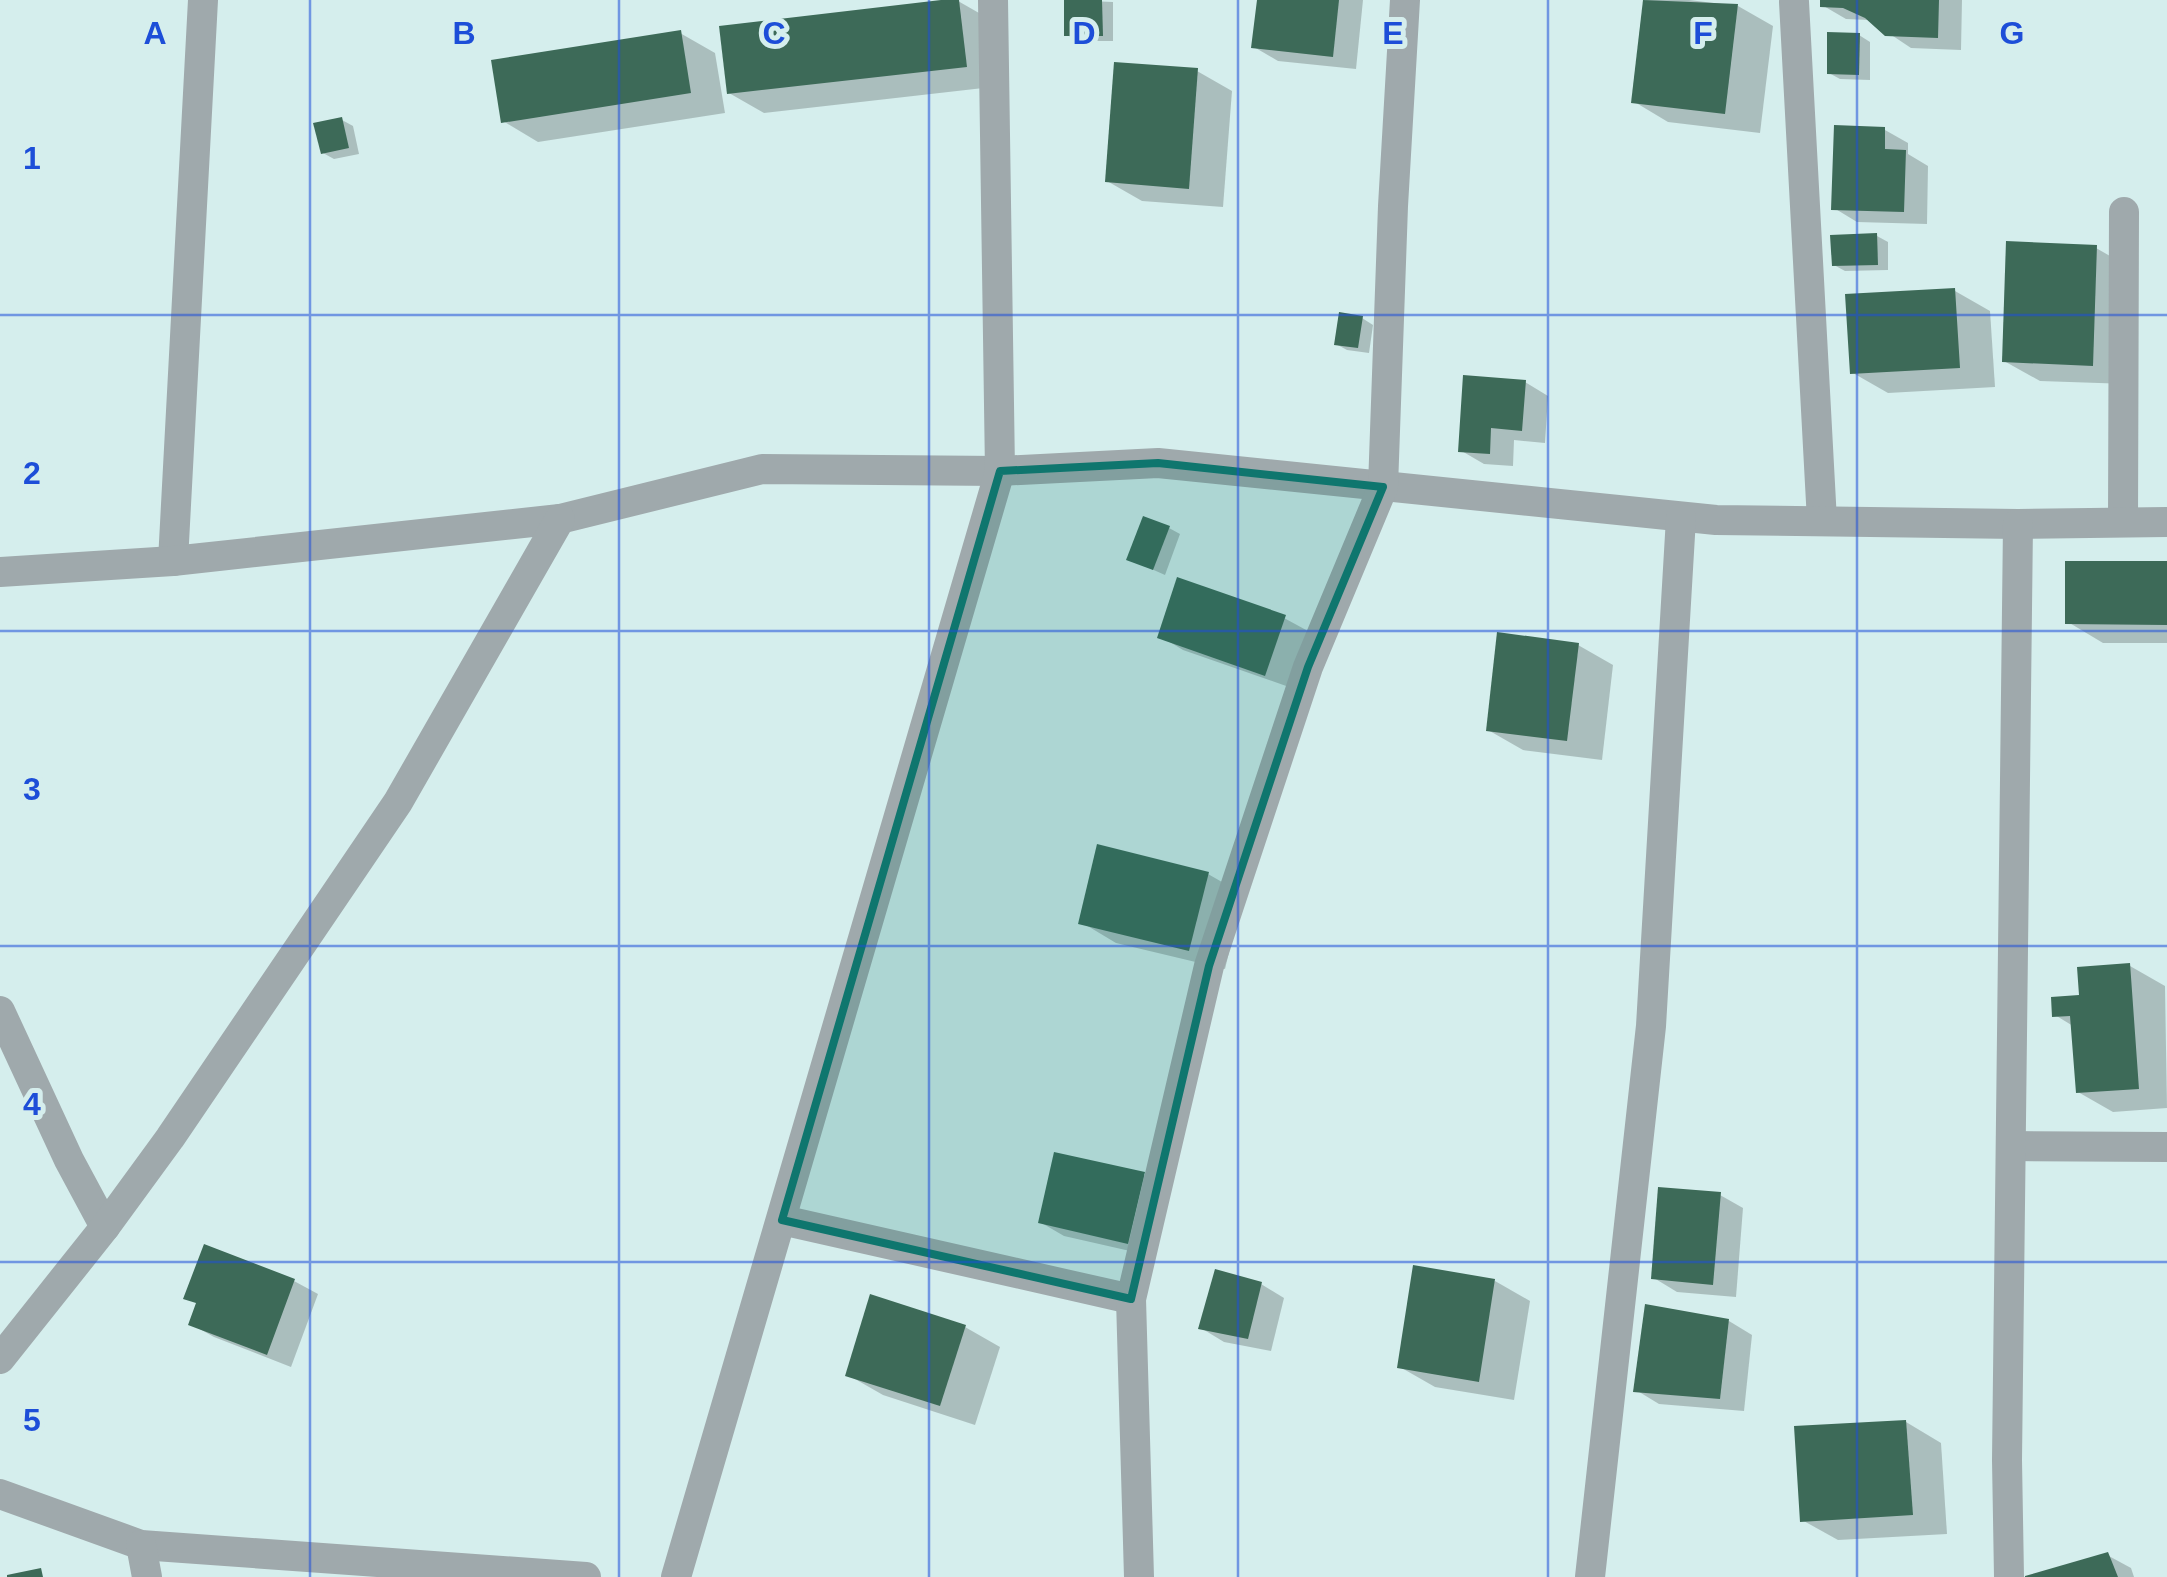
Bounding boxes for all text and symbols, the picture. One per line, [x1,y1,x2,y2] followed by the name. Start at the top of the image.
[143,15,167,51] text: A
[452,15,476,51] text: B
[762,15,786,51] text: C
[1072,15,1096,51] text: D
[1382,15,1404,51] text: E
[1693,15,1713,51] text: F
[2000,15,2024,51] text: G
[23,140,41,176] text: 1
[23,455,41,491] text: 2
[23,771,41,807] text: 3
[23,1086,41,1122] text: 4
[23,1402,41,1438] text: 5

